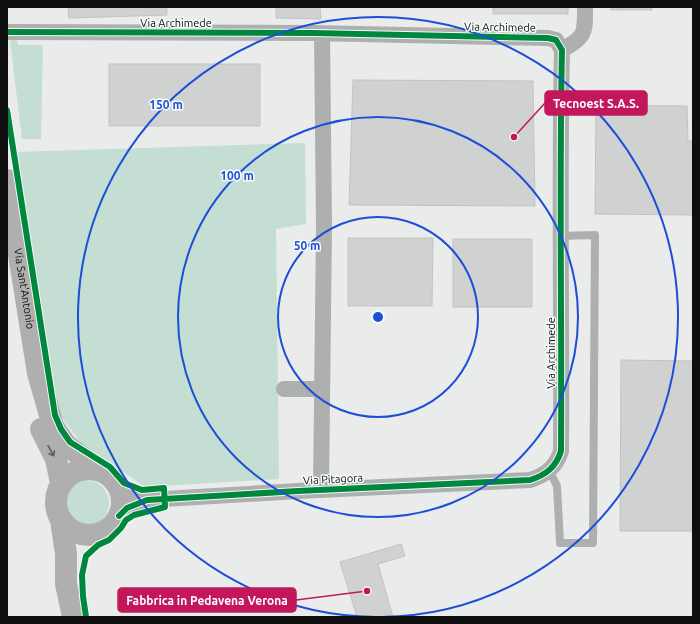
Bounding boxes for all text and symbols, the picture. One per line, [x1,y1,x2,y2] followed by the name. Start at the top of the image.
[140,17,212,29] street label: Via Archimede
[464,20,536,34] street label: Via Archimede
[545,91,647,115] callout: Tecnoest S.A.S.
[553,97,639,110] text: Tecnoest S.A.S.
[149,98,183,111] text: 150 m
[220,169,254,182] text: 100 m
[294,239,320,252] text: 50 m
[12,247,37,330] street label: Via Sant'Antonio
[371,310,385,324] centre of rings
[545,317,557,389] street label: Via Archimede
[48,445,56,457] one-way arrow
[303,471,363,487] street label: Via Pitagora
[118,588,296,612] callout: Fabbrica in Pedavena Verona
[126,594,288,607] text: Fabbrica in Pedavena Verona

